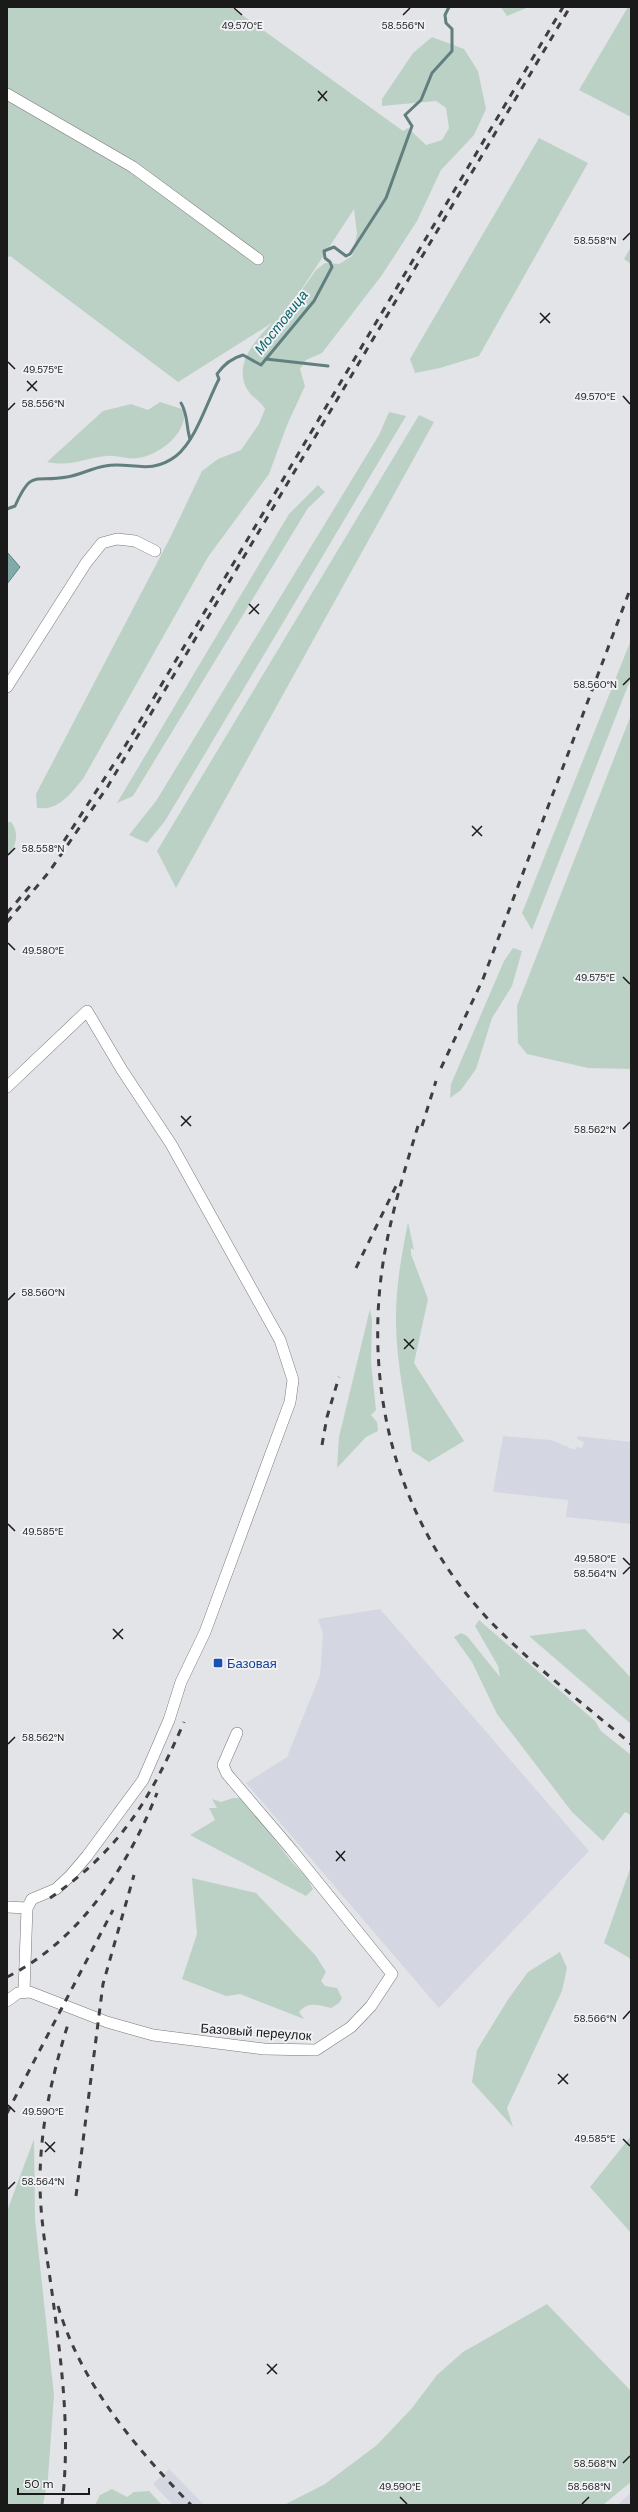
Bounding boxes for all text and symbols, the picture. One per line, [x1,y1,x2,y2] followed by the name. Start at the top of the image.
[221,19,263,32] text: 49.570°E
[382,19,425,32] text: 58.556°N
[574,234,616,247] text: 58.558°N
[250,286,312,358] water label: Мостовица
[23,363,63,376] text: 49.575°E
[574,390,616,403] text: 49.570°E
[22,397,65,410] text: 58.556°N
[573,678,617,691] text: 58.560°N
[22,842,64,855] text: 58.558°N
[22,944,64,957] text: 49.580°E
[575,971,615,984] text: 49.575°E
[574,1123,616,1136] text: 58.562°N
[21,1286,65,1299] text: 58.560°N
[22,1525,64,1538] text: 49.585°E
[574,1552,616,1565] text: 49.580°E
[574,1567,617,1580] text: 58.564°N
[227,1655,277,1672] place label: Базовая
[212,1657,224,1669] marker: Базовая
[22,1731,64,1744] text: 58.562°N
[573,2012,617,2025] text: 58.566°N
[200,2020,312,2044] street label: Базовый переулок
[22,2105,64,2118] text: 49.590°E
[574,2132,616,2145] text: 49.585°E
[22,2175,65,2188] text: 58.564°N
[574,2457,617,2470] text: 58.568°N
[18,2470,89,2496] scale bar
[24,2476,53,2492] text: 50 m
[379,2480,421,2493] text: 49.590°E
[568,2480,611,2493] text: 58.568°N

